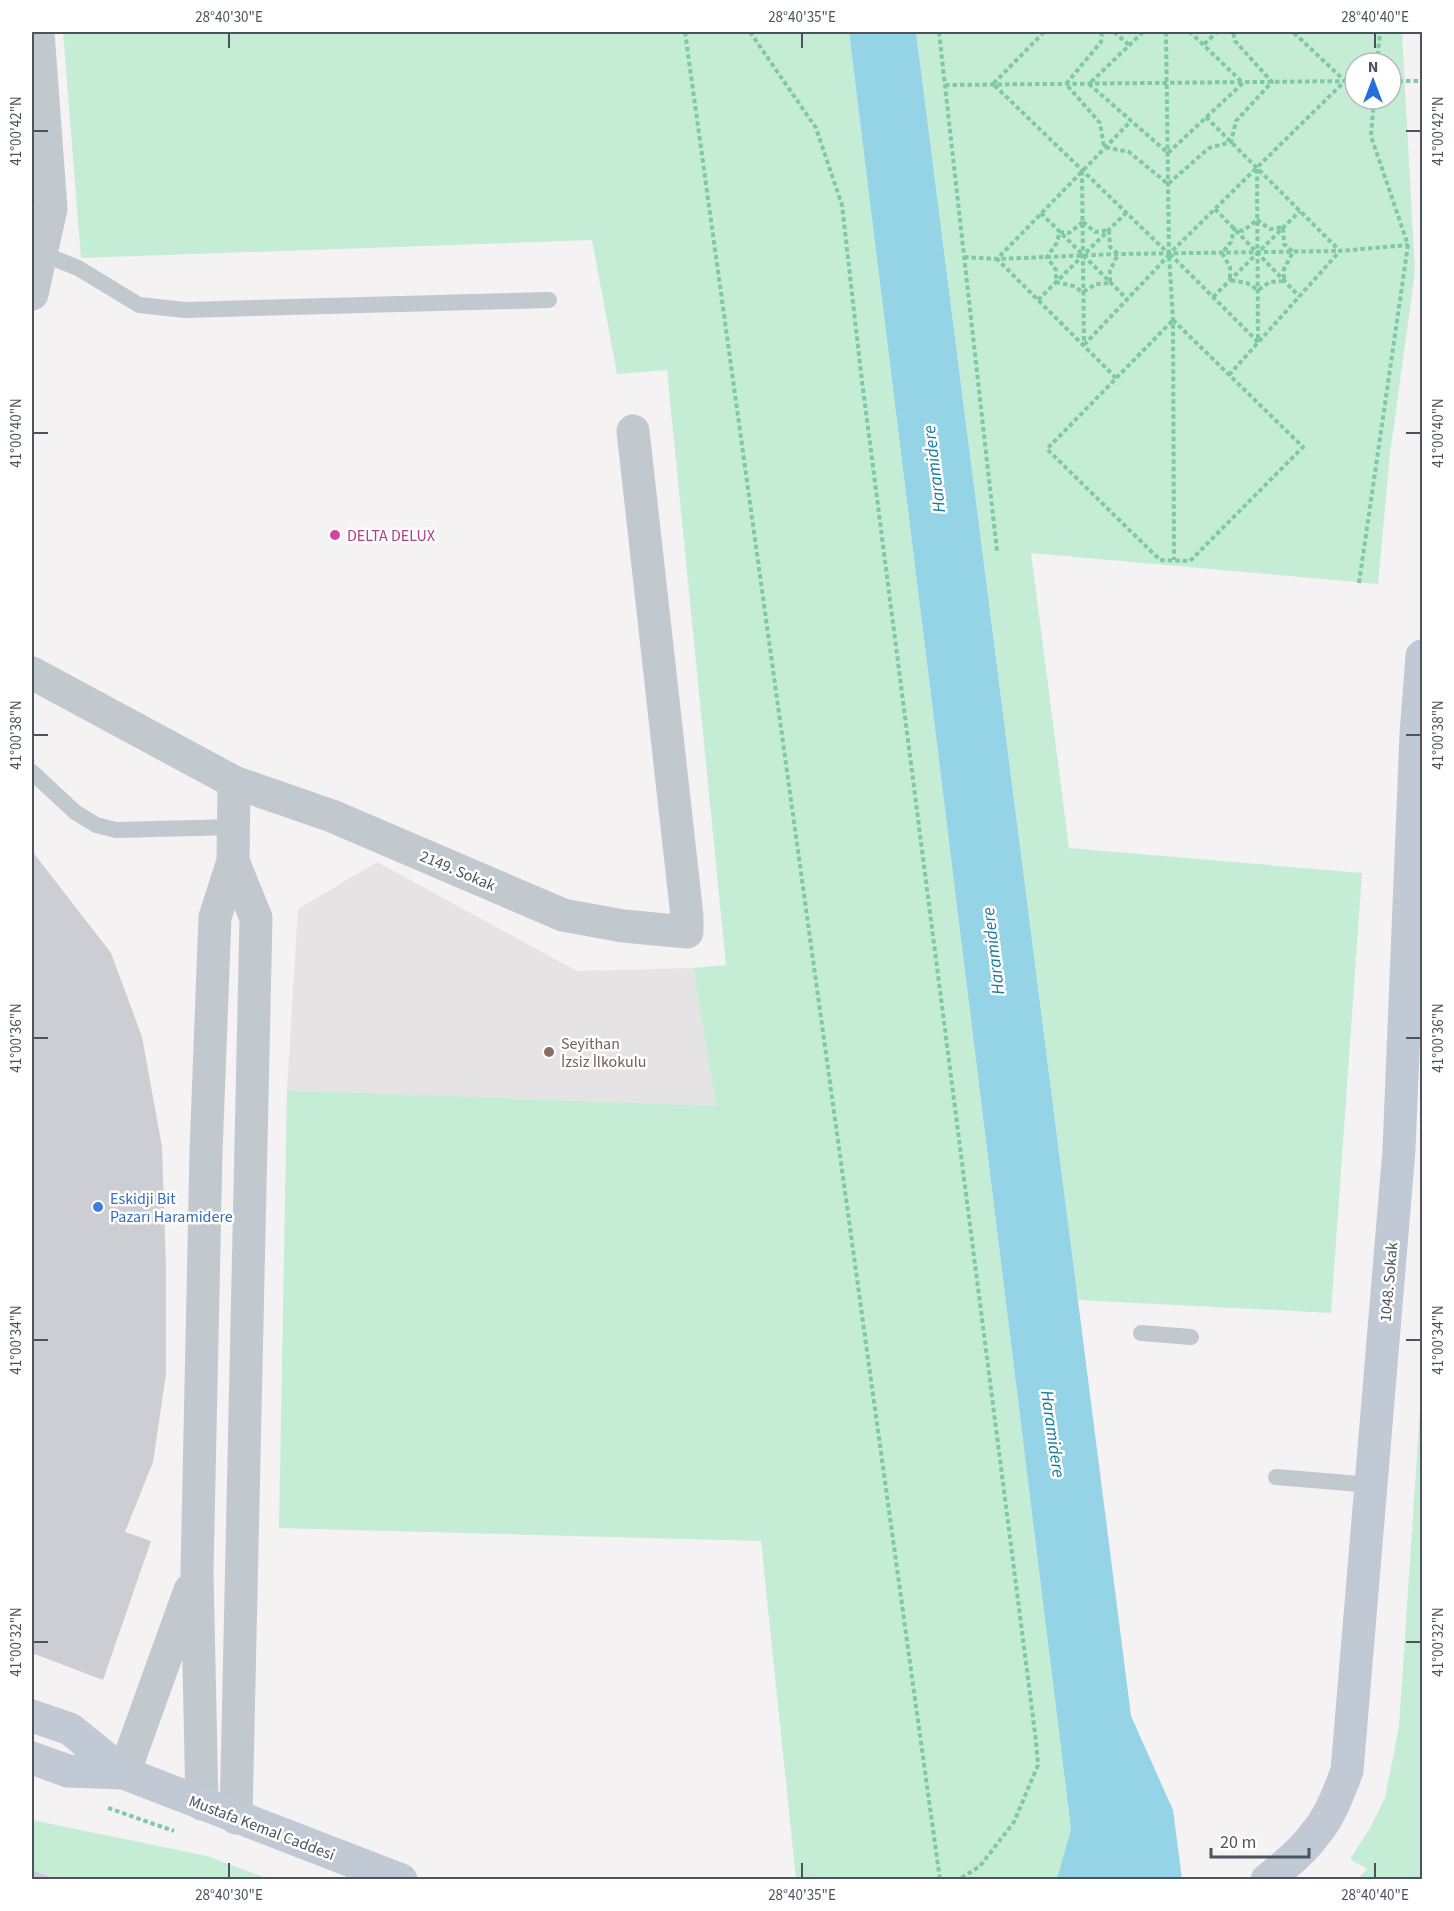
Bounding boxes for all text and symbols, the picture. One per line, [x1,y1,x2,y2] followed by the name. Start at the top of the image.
[195,7,263,28] text: 28°40'30"E
[768,7,836,28] text: 28°40'35"E
[1341,7,1409,28] text: 28°40'40"E
[1343,51,1403,111] north arrow
[1368,56,1378,78] text: N
[6,96,27,166] text: 41°00'42"N
[1428,96,1449,166] text: 41°00'42"N
[6,398,27,468] text: 41°00'40"N
[1428,398,1449,468] text: 41°00'40"N
[917,423,952,514] water label: Haramidere
[347,525,435,547] place label: DELTA DELUX
[328,528,342,542] marker: DELTA DELUX
[6,700,27,770] text: 41°00'38"N
[1428,700,1449,770] text: 41°00'38"N
[417,845,499,897] street label: 2149. Sokak
[976,905,1011,996] water label: Haramidere
[6,1003,27,1073] text: 41°00'36"N
[1428,1003,1449,1073] text: 41°00'36"N
[561,1033,646,1073] place label: Seyithan İzsiz İlkokulu
[542,1045,556,1059] marker: Seyithan İzsiz İlkokulu
[110,1188,233,1228] place label: Eskidji Bit Pazarı Haramidere
[91,1200,105,1214] marker: Eskidji Bit Pazarı Haramidere
[1375,1241,1403,1323] street label: 1048. Sokak
[6,1305,27,1375] text: 41°00'34"N
[1428,1305,1449,1375] text: 41°00'34"N
[1034,1389,1071,1480] water label: Haramidere
[6,1607,27,1677] text: 41°00'32"N
[1428,1607,1449,1677] text: 41°00'32"N
[185,1790,338,1866] street label: Mustafa Kemal Caddesi
[1211,1821,1308,1859] scale bar
[1220,1830,1256,1855] text: 20 m
[195,1885,263,1906] text: 28°40'30"E
[768,1885,836,1906] text: 28°40'35"E
[1341,1885,1409,1906] text: 28°40'40"E

